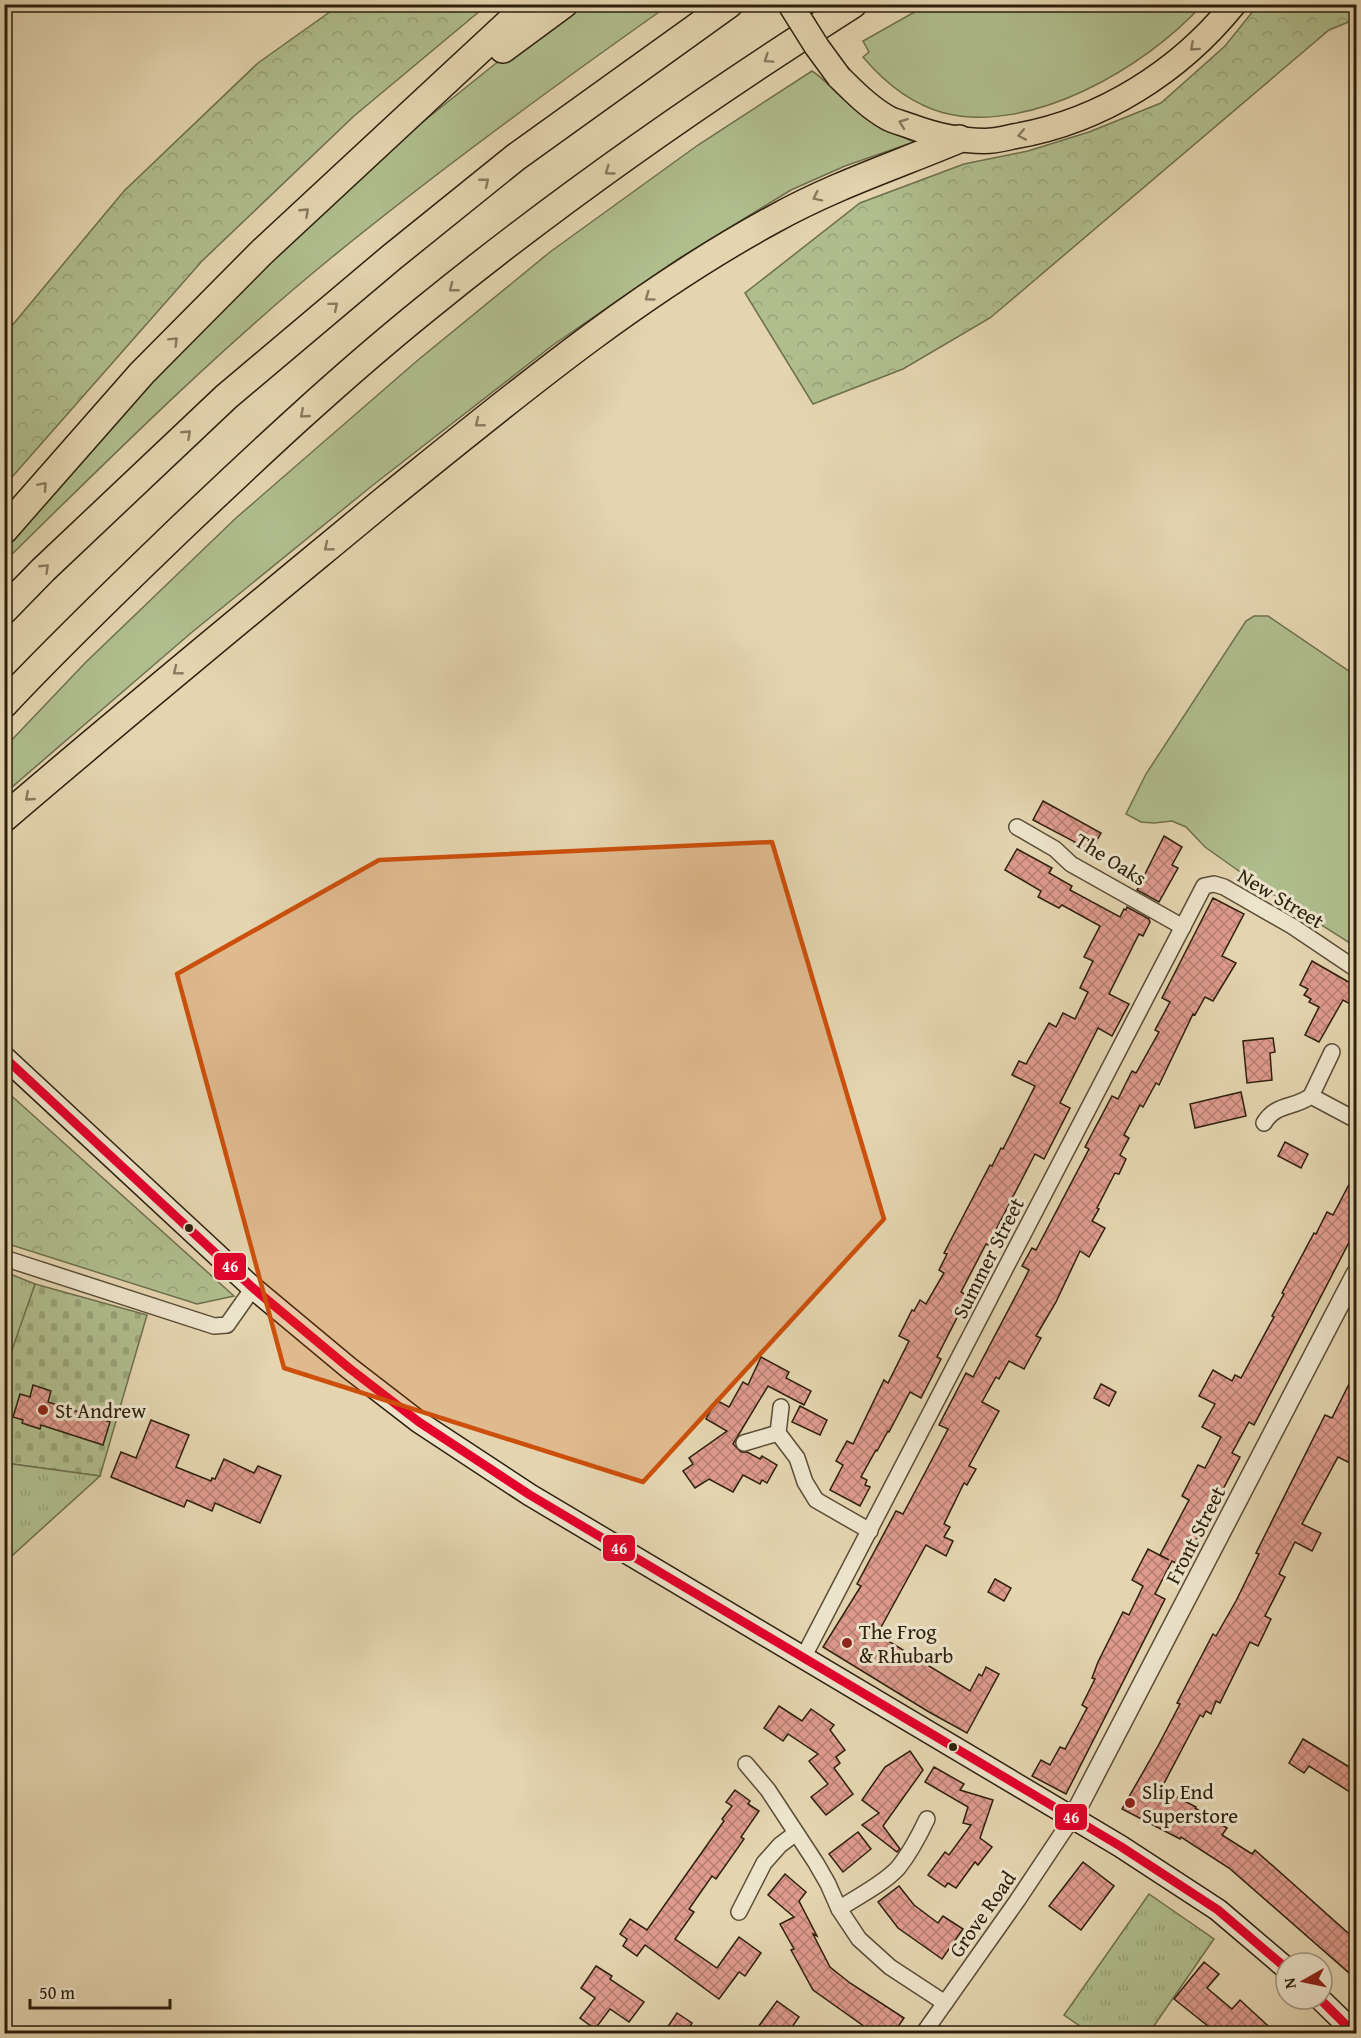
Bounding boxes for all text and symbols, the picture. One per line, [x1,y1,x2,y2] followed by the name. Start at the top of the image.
[1190,40,1201,51] one-way arrow
[764,52,775,63] one-way arrow
[898,118,908,131] one-way arrow
[1018,128,1028,141] one-way arrow
[604,164,615,175] one-way arrow
[478,179,489,190] one-way arrow
[812,189,823,201] one-way arrow
[299,208,309,219] one-way arrow
[448,280,459,291] one-way arrow
[645,290,656,301] one-way arrow
[327,302,338,313] one-way arrow
[166,338,177,349] one-way arrow
[300,407,311,418] one-way arrow
[475,416,486,427] one-way arrow
[180,431,191,442] one-way arrow
[36,482,47,493] one-way arrow
[324,540,335,551] one-way arrow
[39,564,49,575] one-way arrow
[173,663,184,674] one-way arrow
[25,790,36,801] one-way arrow
[1069,825,1153,893] street label: The Oaks
[1232,860,1331,936] street label: New Street
[944,1192,1032,1324] street label: Summer Street
[183,1222,195,1234] unlabelled marker
[213,1252,247,1281] line badge: 46
[222,1254,238,1278] text: 46
[55,1395,146,1426] place label: St Andrew
[36,1403,50,1417] marker: St Andrew
[1157,1480,1233,1589] street label: Front Street
[602,1534,636,1562] line badge: 46
[611,1536,627,1560] text: 46
[859,1616,953,1671] place label: The Frog & Rhubarb
[840,1636,854,1650] marker: The Frog & Rhubarb
[947,1741,959,1753] unlabelled marker
[1142,1776,1238,1831] place label: Slip End Superstore
[1123,1796,1137,1810] marker: Slip End Superstore
[1054,1803,1088,1831] line badge: 46
[1063,1805,1079,1829] text: 46
[941,1864,1024,1964] street label: Grove Road
[1274,1951,1334,2011] north arrow
[30,1972,170,2010] scale bar
[1276,1976,1302,1991] text: N
[39,1979,75,2006] text: 50 m

